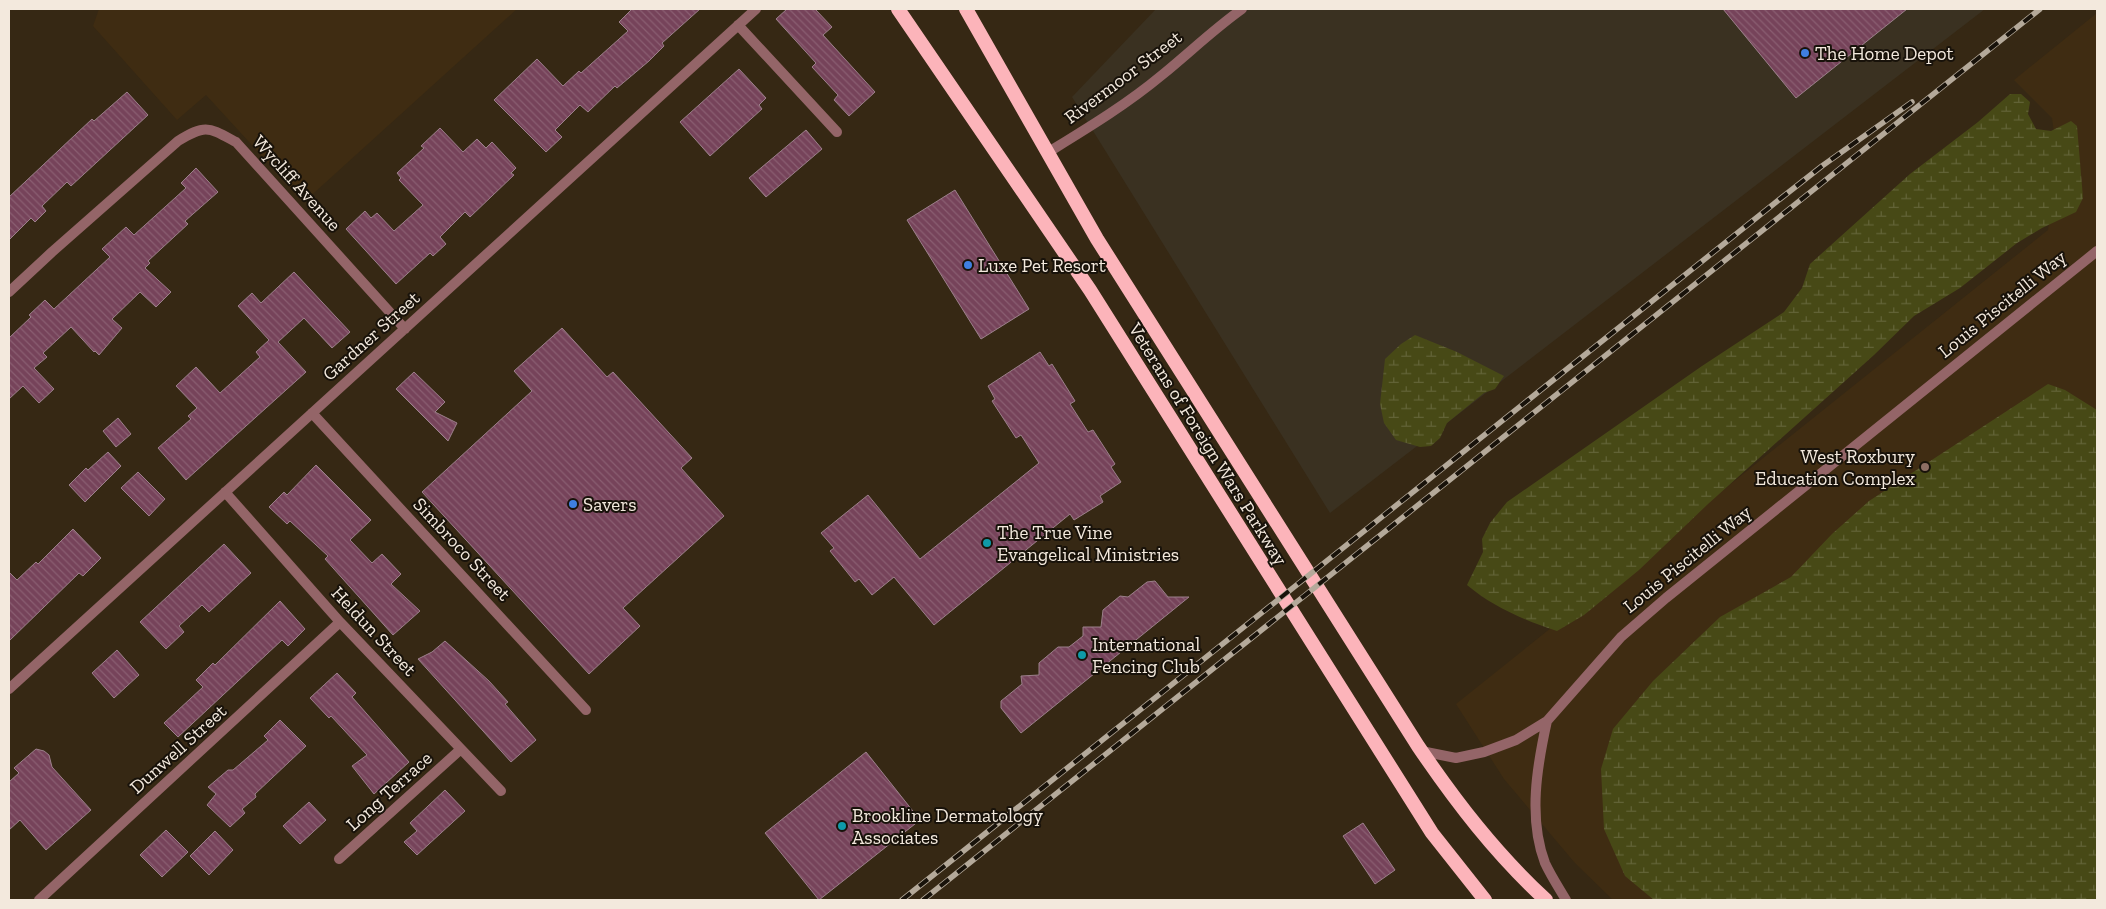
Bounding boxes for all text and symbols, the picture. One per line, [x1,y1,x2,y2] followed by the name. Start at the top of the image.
[1060,25,1186,129] street label: Rivermoor Street
[1815,42,1954,65] place label: The Home Depot
[1799,47,1811,59] marker: The Home Depot
[248,130,346,236] street label: Wycliff Avenue
[1933,245,2071,363] street label: Louis Piscitelli Way
[978,254,1106,277] place label: Luxe Pet Resort
[962,259,974,271] marker: Luxe Pet Resort
[318,286,424,386] street label: Gardner Street
[1123,318,1292,570] street label: Veterans of Foreign Wars Parkway
[1755,445,1915,490] place label: West Roxbury Education Complex
[1919,461,1931,473] marker: West Roxbury Education Complex
[408,493,516,605] street label: Simbroco Street
[583,493,637,516] place label: Savers
[567,498,579,510] marker: Savers
[1618,500,1756,618] street label: Louis Piscitelli Way
[997,521,1179,566] place label: The True Vine Evangelical Ministries
[981,537,993,549] marker: The True Vine Evangelical Ministries
[327,581,421,681] street label: Heldun Street
[1092,633,1200,678] place label: International Fencing Club
[1076,649,1088,661] marker: International Fencing Club
[125,700,231,798] street label: Dunwell Street
[341,746,437,836] street label: Long Terrace
[852,804,1043,849] place label: Brookline Dermatology Associates
[836,820,848,832] marker: Brookline Dermatology Associates

